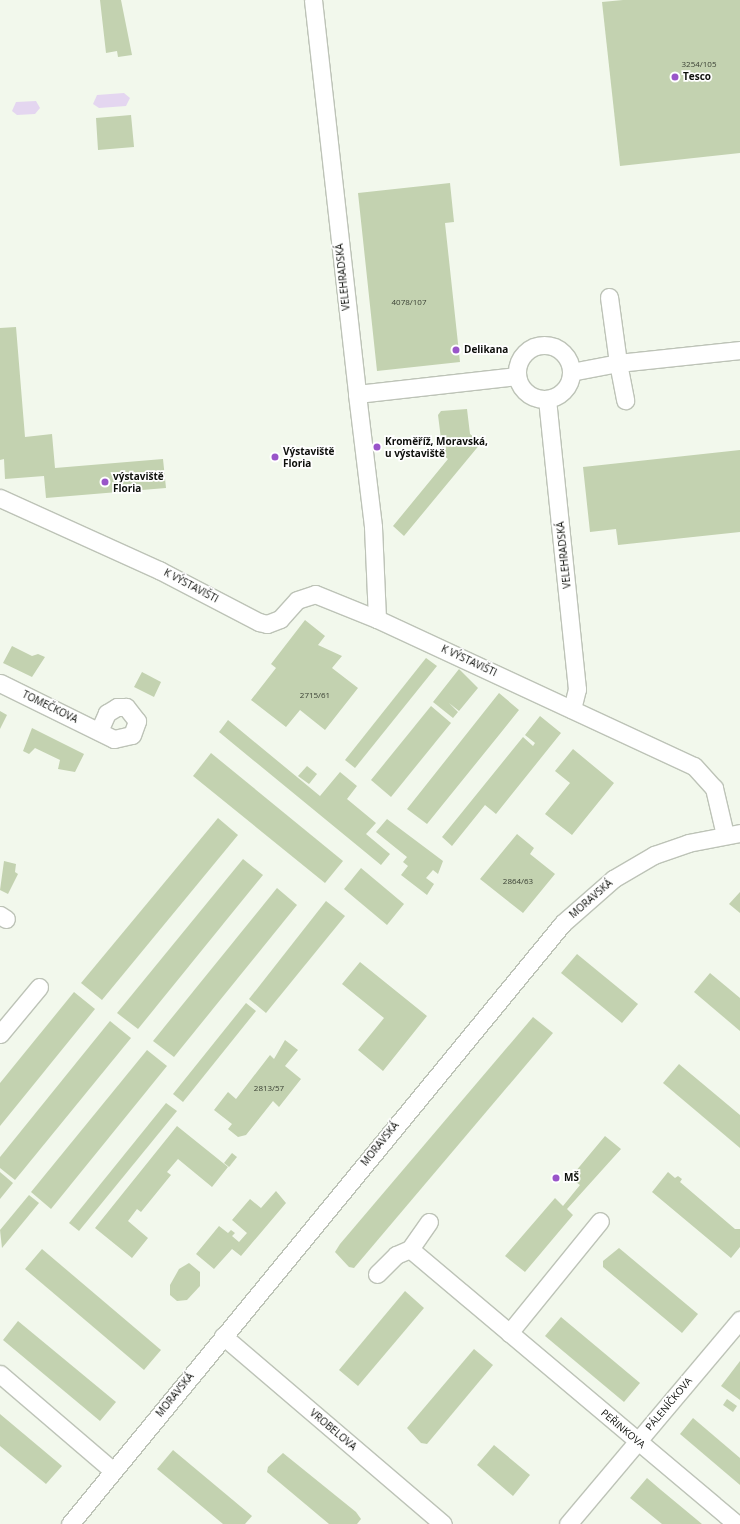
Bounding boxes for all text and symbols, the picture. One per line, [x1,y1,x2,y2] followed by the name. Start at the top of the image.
[682,59,716,69] house number: 3254/105
[683,71,711,83] place label: Tesco
[670,72,680,82] marker: Tesco
[334,243,352,311] street label: VELEHRADSKÁ
[392,297,426,307] house number: 4078/107
[464,344,508,356] place label: Delikana
[451,345,461,355] marker: Delikana
[385,435,488,458] place label: Kroměříž, Moravská, u výstaviště
[372,442,382,452] marker: Kroměříž, Moravská, u výstaviště
[283,445,334,468] place label: Výstaviště Floria
[270,452,280,462] marker: Výstaviště Floria
[113,470,164,494] place label: výstaviště Floria
[100,477,110,487] marker: výstaviště Floria
[555,521,573,589] street label: VELEHRADSKÁ
[162,567,220,605] street label: K VÝSTAVIŠTI
[439,643,499,679] street label: K VÝSTAVIŠTI
[20,688,80,726] street label: TOMEČKOVA
[300,690,330,700] house number: 2715/61
[503,876,533,886] house number: 2864/63
[567,877,615,921] street label: MORAVSKÁ
[254,1083,284,1093] house number: 2813/57
[359,1120,401,1168] street label: MORAVSKÁ
[564,1172,579,1184] place label: MŠ
[551,1173,561,1183] marker: MŠ
[154,1371,196,1419] street label: MORAVSKÁ
[643,1375,695,1433] street label: PÁLENÍČKOVA
[307,1407,359,1453] street label: VROBELOVA
[598,1407,648,1451] street label: PEŘINKOVA

